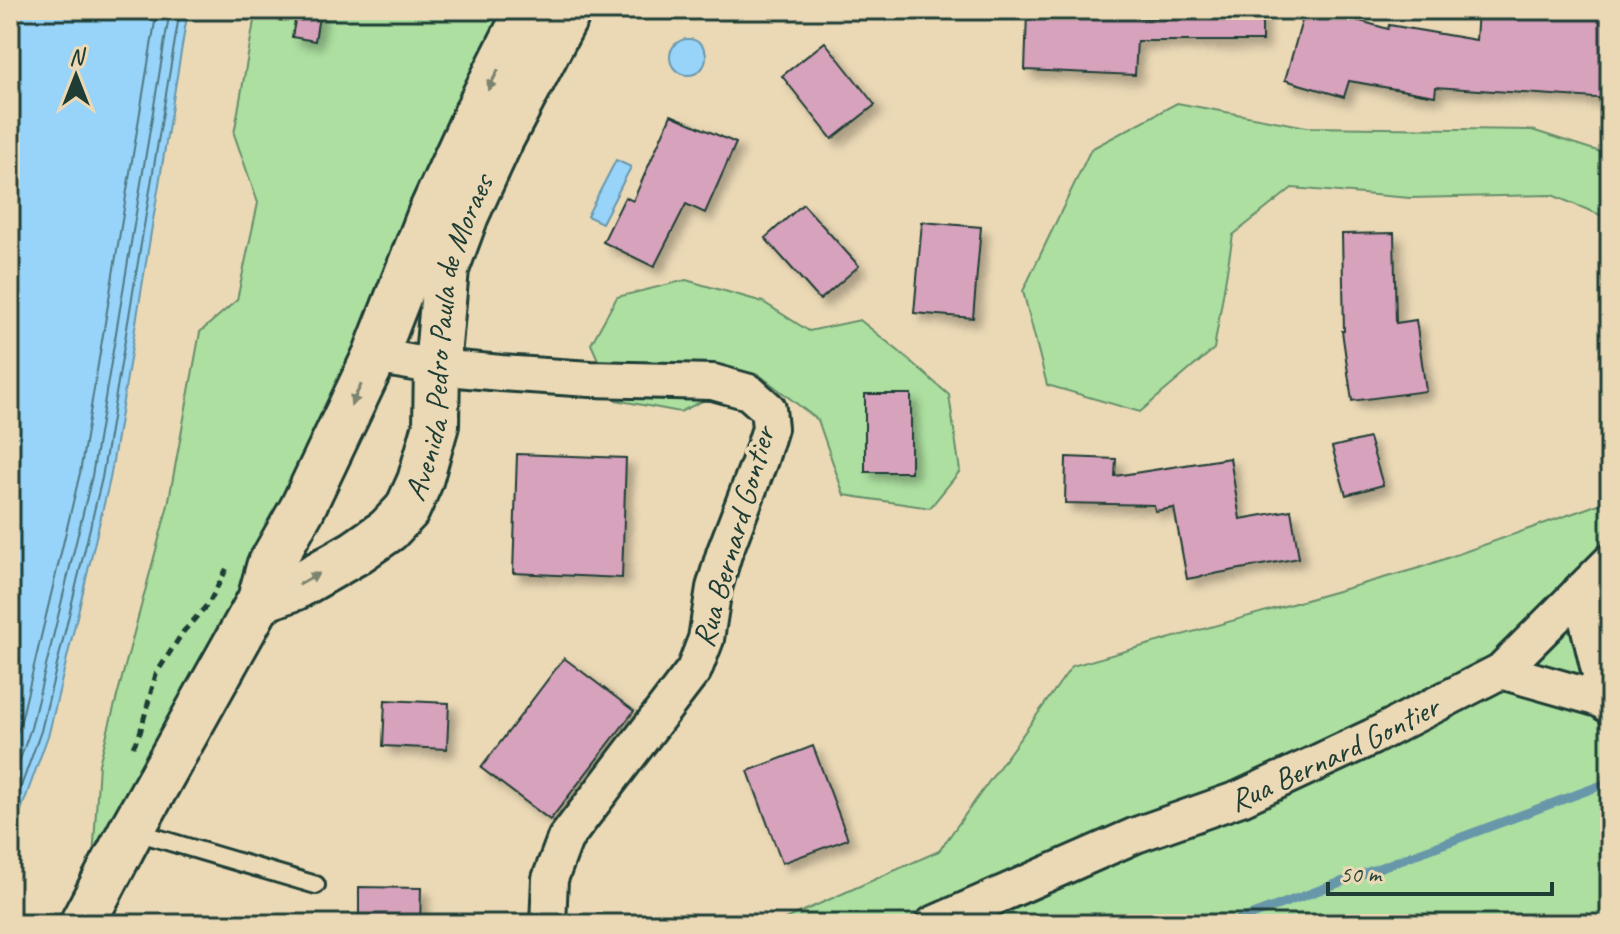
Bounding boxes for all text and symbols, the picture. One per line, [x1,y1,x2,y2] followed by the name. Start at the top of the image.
[36,36,116,116] north arrow
[69,43,86,71] text: N
[486,68,500,91] one-way arrow
[394,165,504,507] street label: Avenida Pedro Paula de Moraes
[349,383,363,407] one-way arrow
[682,419,785,652] street label: Rua Bernard Gontier
[297,572,320,586] one-way arrow
[1224,685,1449,821] street label: Rua Bernard Gontier
[1328,846,1552,896] scale bar
[1340,859,1383,889] text: 50 m

